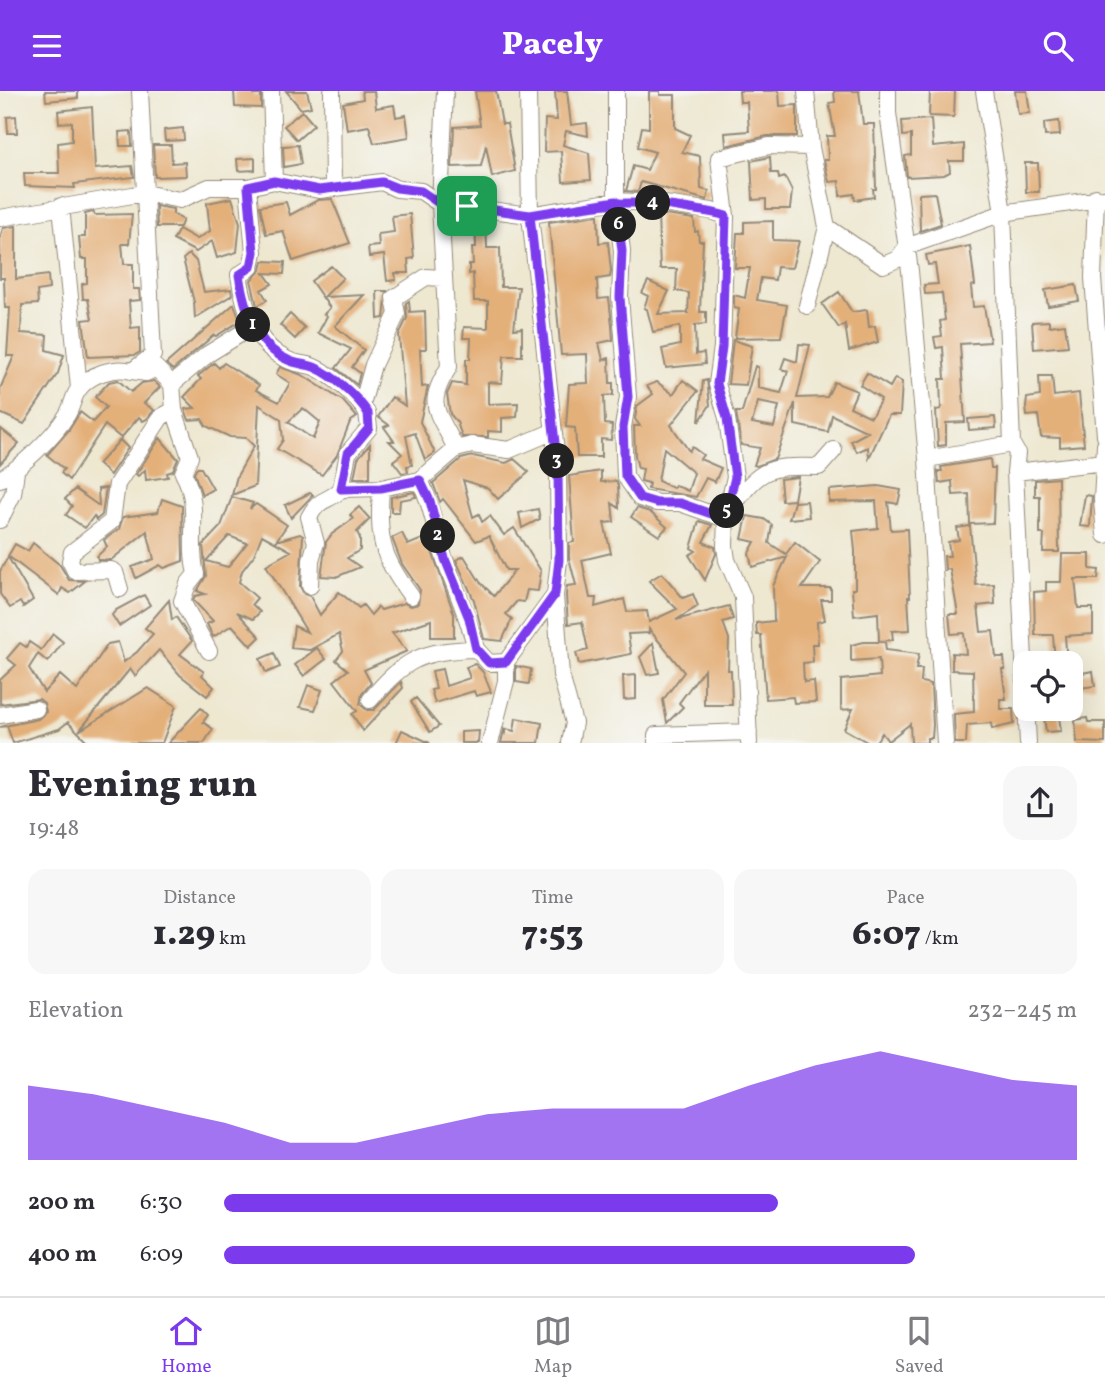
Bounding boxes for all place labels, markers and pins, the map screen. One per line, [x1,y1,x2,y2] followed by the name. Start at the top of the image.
[437,176,497,236] pin
[636,185,670,221] pin: 4
[602,207,636,243] pin: 6
[236,307,270,343] pin: 1
[540,443,574,479] pin: 3
[710,493,744,529] pin: 5
[420,519,456,553] pin: 2

